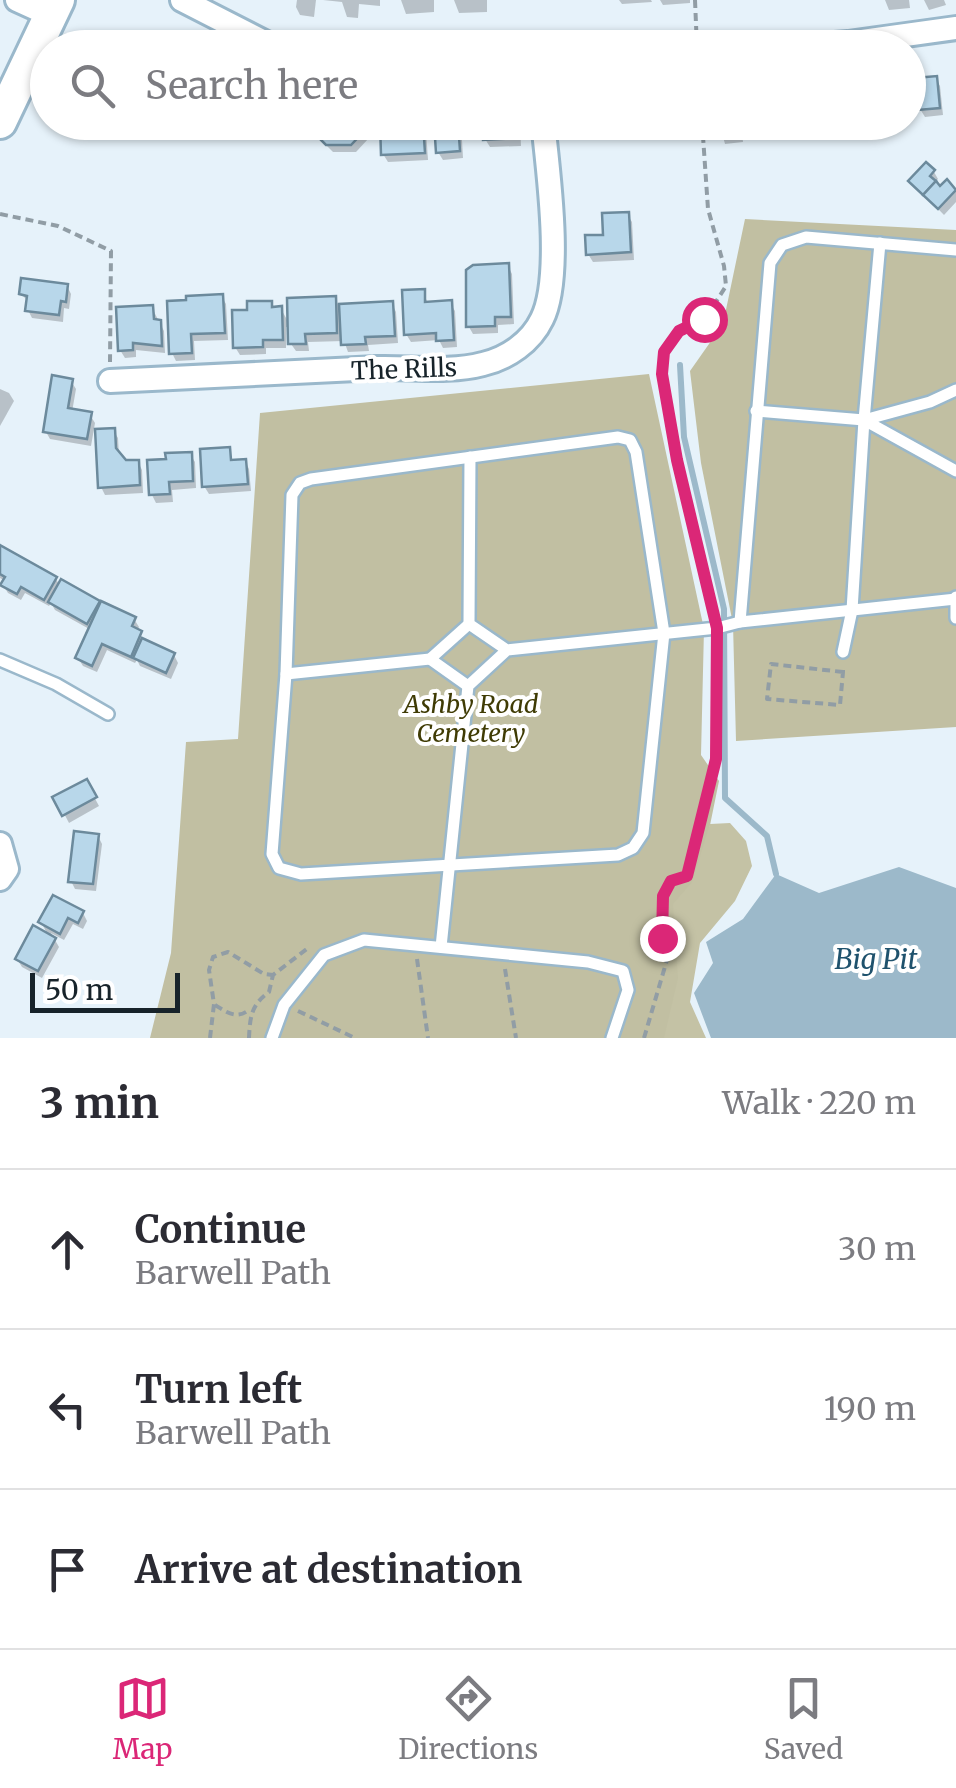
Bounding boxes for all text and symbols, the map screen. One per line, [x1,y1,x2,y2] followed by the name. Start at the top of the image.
[30,30,926,140] search box
[65,58,120,113] icon: search
[145,62,358,109] text: Search here
[682,297,728,343] route start
[350,351,458,387] street label: The Rills
[402,688,539,749] park label: Ashby Road Cemetery
[640,916,686,962] route end
[835,941,918,977] water label: Big Pit
[30,968,180,1013] scale bar
[45,972,113,1008] text: 50 m
[40,1077,159,1129] text: 3 min
[722,1083,916,1123] text: Walk · 220 m
[135,1206,306,1253] text: Continue
[40,1222,95,1277] icon: ahead
[838,1229,916,1269] text: 30 m
[135,1253,331,1293] text: Barwell Path
[135,1366,302,1413] text: Turn left
[40,1382,95,1437] icon: left
[824,1389,916,1429] text: 190 m
[135,1413,331,1453] text: Barwell Path
[40,1542,95,1597] icon: arrive
[135,1546,522,1593] text: Arrive at destination
[113,1671,173,1767] tab: Map
[398,1671,538,1767] tab: Directions
[764,1671,843,1767] tab: Saved

